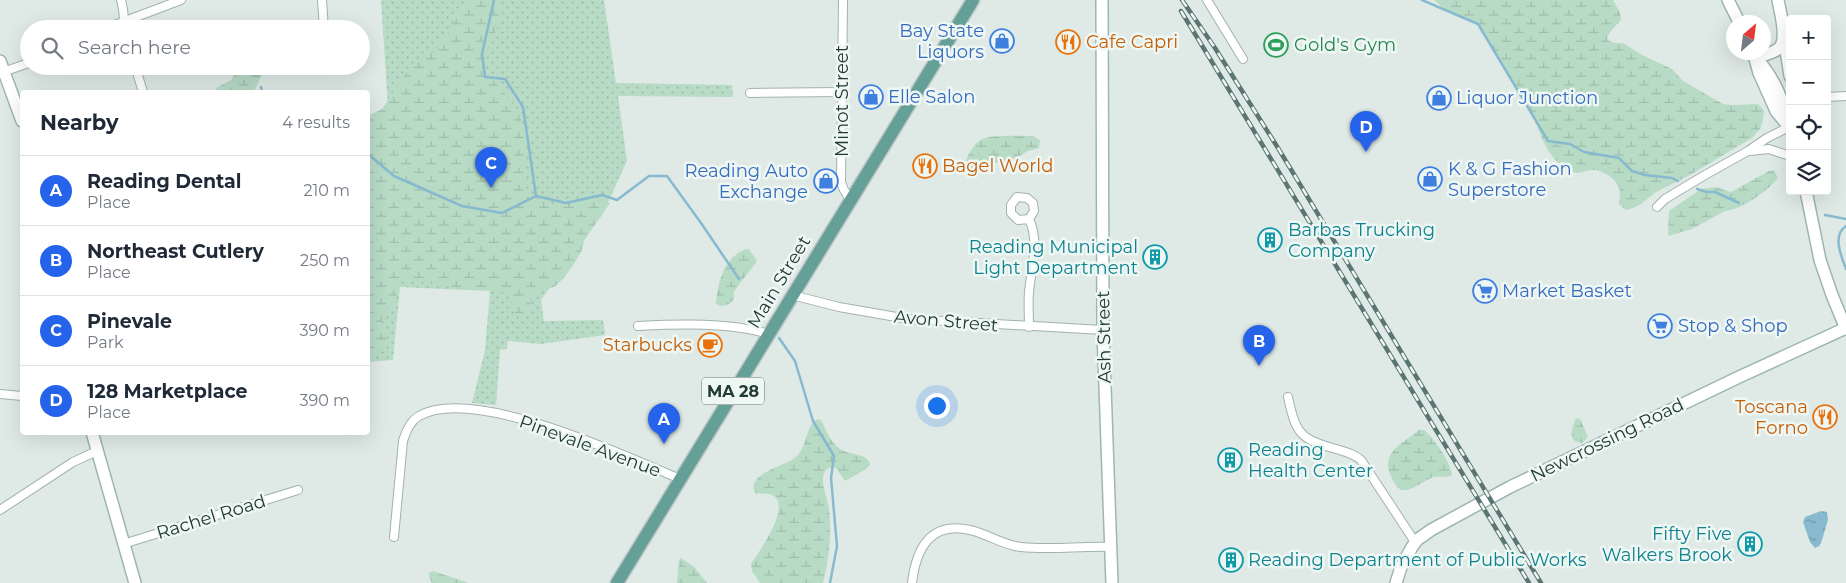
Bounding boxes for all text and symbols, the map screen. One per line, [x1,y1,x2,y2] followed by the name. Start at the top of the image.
[1726,15,1771,60] north arrow
[1786,15,1831,195] map controls
[1786,15,1831,60] button: +
[20,20,370,75] search box
[899,20,984,63] place label: Bay State Liquors
[989,28,1015,54] shop icon: Bay State Liquors
[1055,29,1081,55] restaurant icon: Cafe Capri
[1086,31,1178,53] place label: Cafe Capri
[1263,32,1289,58] sports icon: Gold's Gym
[38,34,66,62] icon: search
[1294,34,1396,56] place label: Gold's Gym
[78,36,191,59] text: Search here
[831,45,853,157] street label: Minot Street
[1786,60,1831,105] button: −
[858,84,884,110] shop icon: Elle Salon
[1426,85,1452,111] shop icon: Liquor Junction
[888,86,975,108] place label: Elle Salon
[1456,87,1598,109] place label: Liquor Junction
[1786,105,1831,150] button: locate
[40,110,119,135] text: Nearby
[1350,111,1382,152] pin: D
[282,113,350,132] text: 4 results
[475,147,507,188] pin: C
[1786,150,1831,195] button: layers
[912,153,938,179] restaurant icon: Bagel World
[942,155,1053,177] place label: Bagel World
[1448,158,1572,201] place label: K & G Fashion Superstore
[684,160,808,203] place label: Reading Auto Exchange
[1417,166,1443,192] shop icon: K & G Fashion Superstore
[813,168,839,194] shop icon: Reading Auto Exchange
[87,170,241,193] text: Reading Dental
[50,181,62,200] text: A
[303,181,350,200] text: 210 m
[87,193,131,212] text: Place
[1288,219,1435,262] place label: Barbas Trucking Company
[1257,227,1283,253] building icon: Barbas Trucking Company
[743,232,815,332] street label: Main Street
[969,236,1138,279] place label: Reading Municipal Light Department
[87,240,264,263] text: Northeast Cutlery
[1142,244,1168,270] building icon: Reading Municipal Light Department
[50,251,62,270] text: B
[300,251,350,270] text: 250 m
[87,263,131,282] text: Place
[1472,278,1498,304] supermarket icon: Market Basket
[1502,280,1632,302] place label: Market Basket
[1092,290,1116,384] street label: Ash Street
[893,305,999,337] street label: Avon Street
[87,310,172,333] text: Pinevale
[1647,313,1673,339] supermarket icon: Stop & Shop
[1678,315,1788,337] place label: Stop & Shop
[50,321,62,340] text: C
[299,321,350,340] text: 390 m
[1243,325,1275,366] pin: B
[697,332,723,358] cafe icon: Starbucks
[87,333,124,352] text: Park
[603,334,692,356] place label: Starbucks
[702,378,764,404] road number: MA 28
[87,380,248,403] text: 128 Marketplace
[49,391,63,410] text: D
[299,391,350,410] text: 390 m
[924,393,950,419] your location
[1527,393,1687,487] street label: Newcrossing Road
[1735,396,1808,439] place label: Toscana Forno
[87,403,131,422] text: Place
[648,403,680,444] pin: A
[1812,404,1838,430] restaurant icon: Toscana Forno
[516,410,664,482] street label: Pinevale Avenue
[1248,439,1373,482] place label: Reading Health Center
[1217,447,1243,473] building icon: Reading Health Center
[154,490,268,544] street label: Rachel Road
[1602,523,1732,566] place label: Fifty Five Walkers Brook
[1737,531,1763,557] building icon: Fifty Five Walkers Brook
[1218,547,1244,573] building icon: Reading Department of Public Works
[1248,549,1587,571] place label: Reading Department of Public Works

